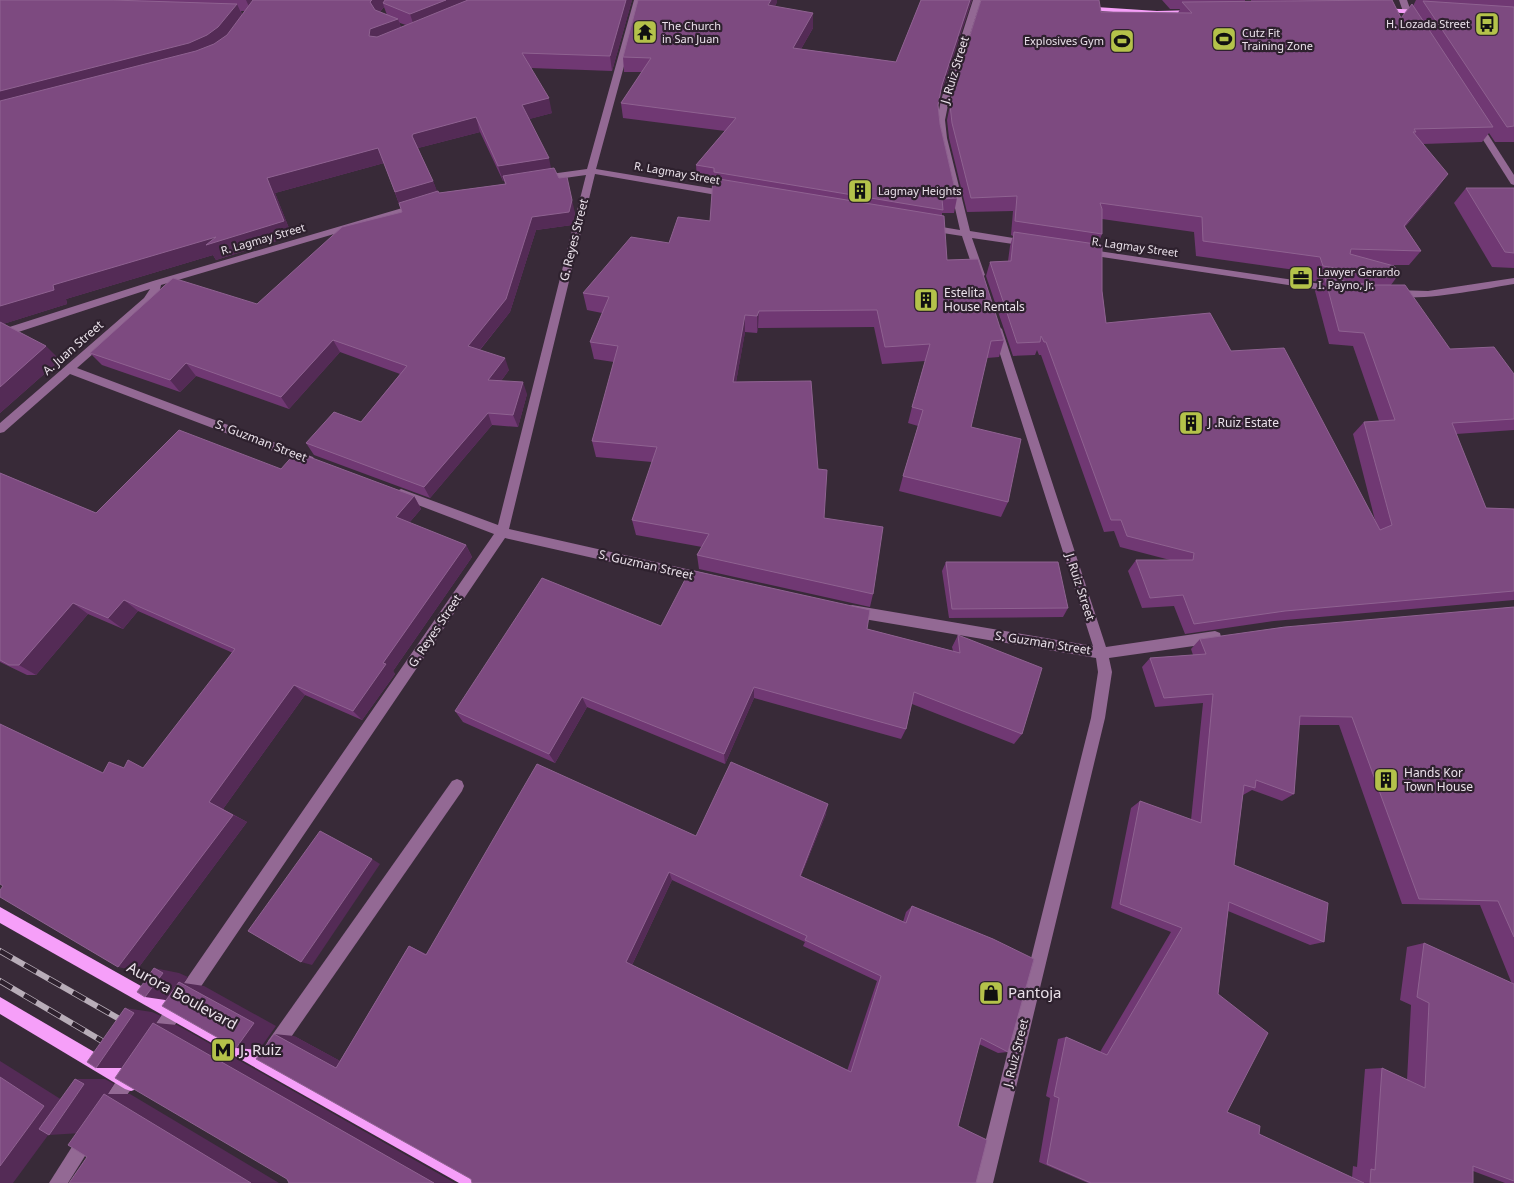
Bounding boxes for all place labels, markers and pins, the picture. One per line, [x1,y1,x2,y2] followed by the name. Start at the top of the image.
[1474,11,1500,37] bus stop icon: H. Lozada Street
[1386,16,1470,31] place label: H. Lozada Street
[662,18,721,46] place label: The Church in San Juan
[632,19,658,45] temple icon: The Church in San Juan
[1242,25,1313,53] place label: Cutz Fit Training Zone
[1211,26,1237,52] sports icon: Cutz Fit Training Zone
[1109,28,1135,54] sports icon: Explosives Gym
[1024,33,1104,48] place label: Explosives Gym
[847,178,873,204] building icon: Lagmay Heights
[878,183,962,198] place label: Lagmay Heights
[1318,264,1401,292] place label: Lawyer Gerardo I. Payno, Jr.
[1288,265,1314,291] office icon: Lawyer Gerardo I. Payno, Jr.
[944,284,1025,315] place label: Estelita House Rentals
[913,287,939,313] building icon: Estelita House Rentals
[1178,410,1204,436] building icon: J .Ruiz Estate
[1207,414,1279,431] place label: J .Ruiz Estate
[1404,764,1473,795] place label: Hands Kor Town House
[1373,767,1399,793] building icon: Hands Kor Town House
[978,980,1004,1006] shop icon: Pantoja
[1008,982,1062,1002] place label: Pantoja
[210,1037,236,1063] metro station icon: J. Ruiz
[238,1039,282,1059] place label: J. Ruiz

